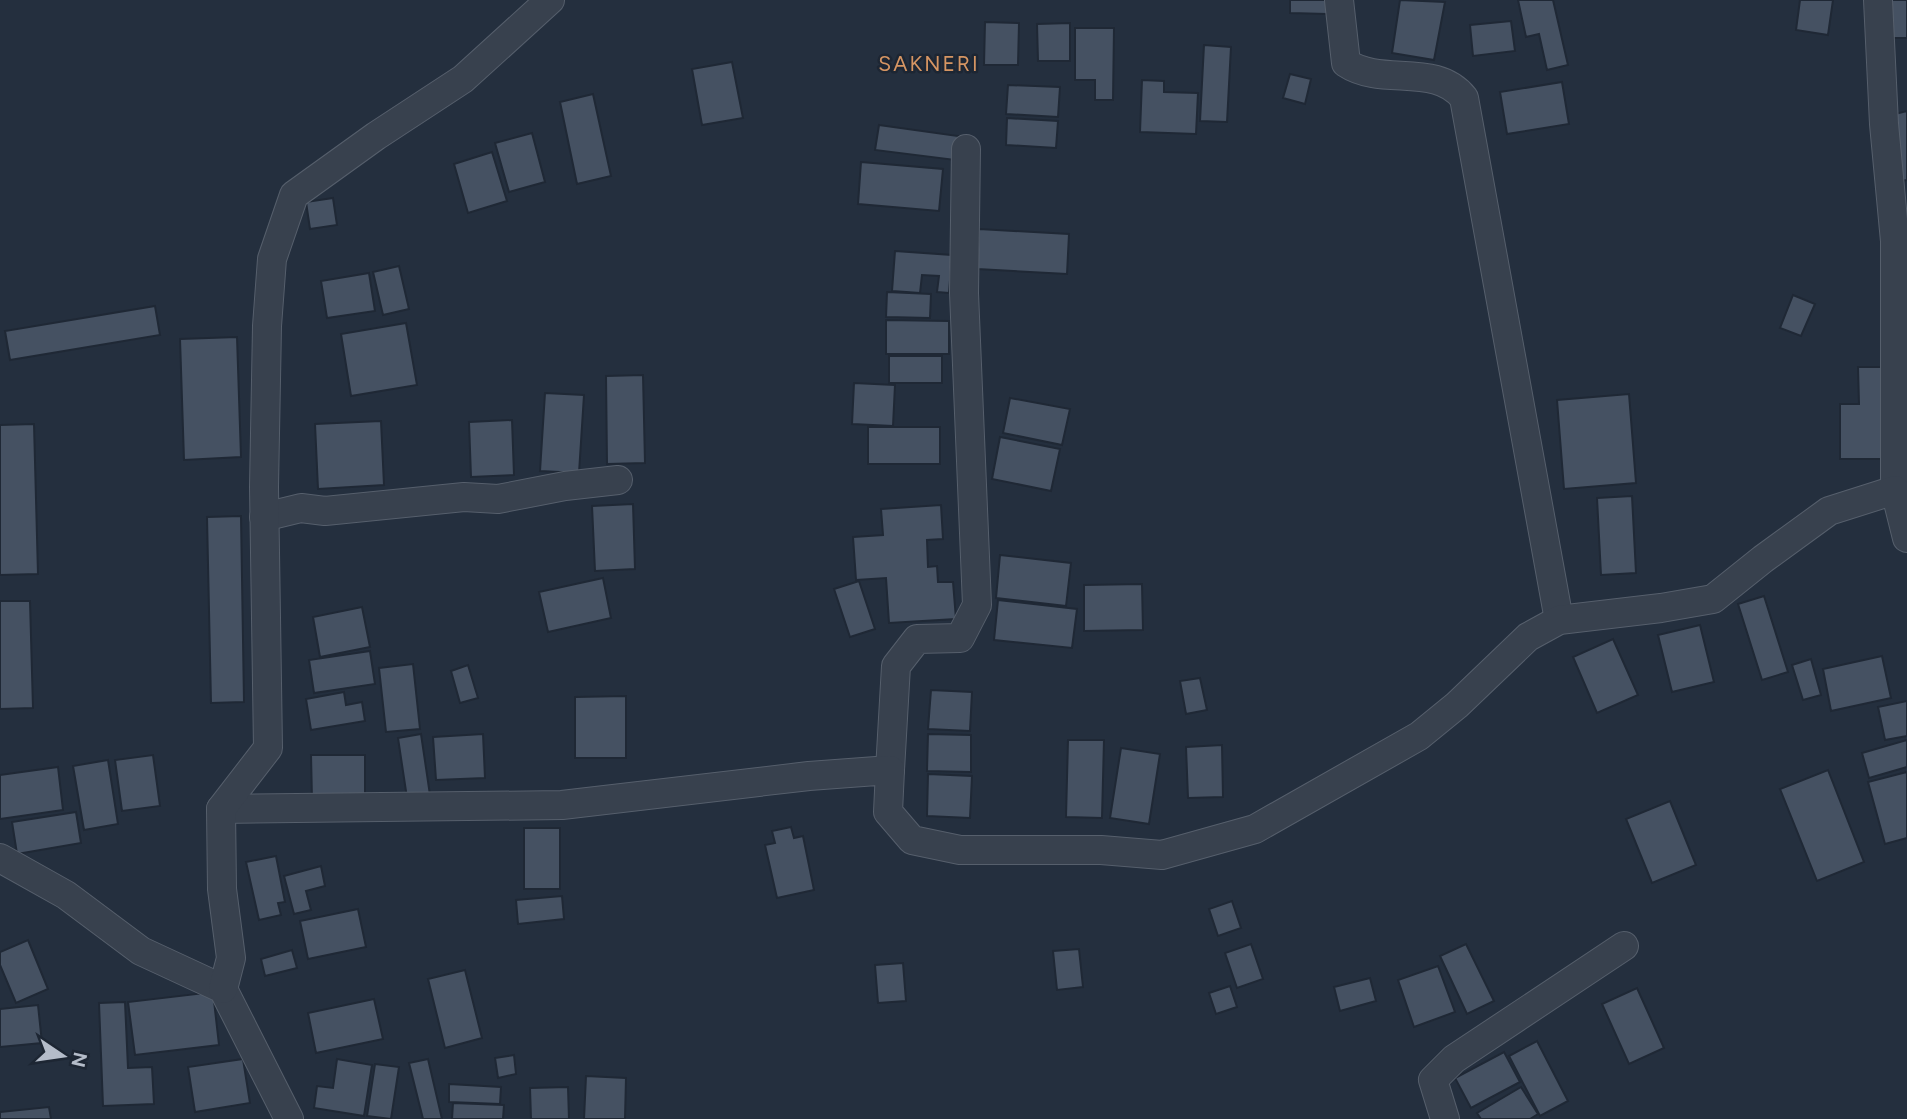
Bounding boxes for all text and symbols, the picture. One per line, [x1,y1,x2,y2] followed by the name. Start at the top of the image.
[878,51,980,76] district label: SAKNERI
[28,1021,98,1091] north arrow
[66,1050,92,1069] text: N

